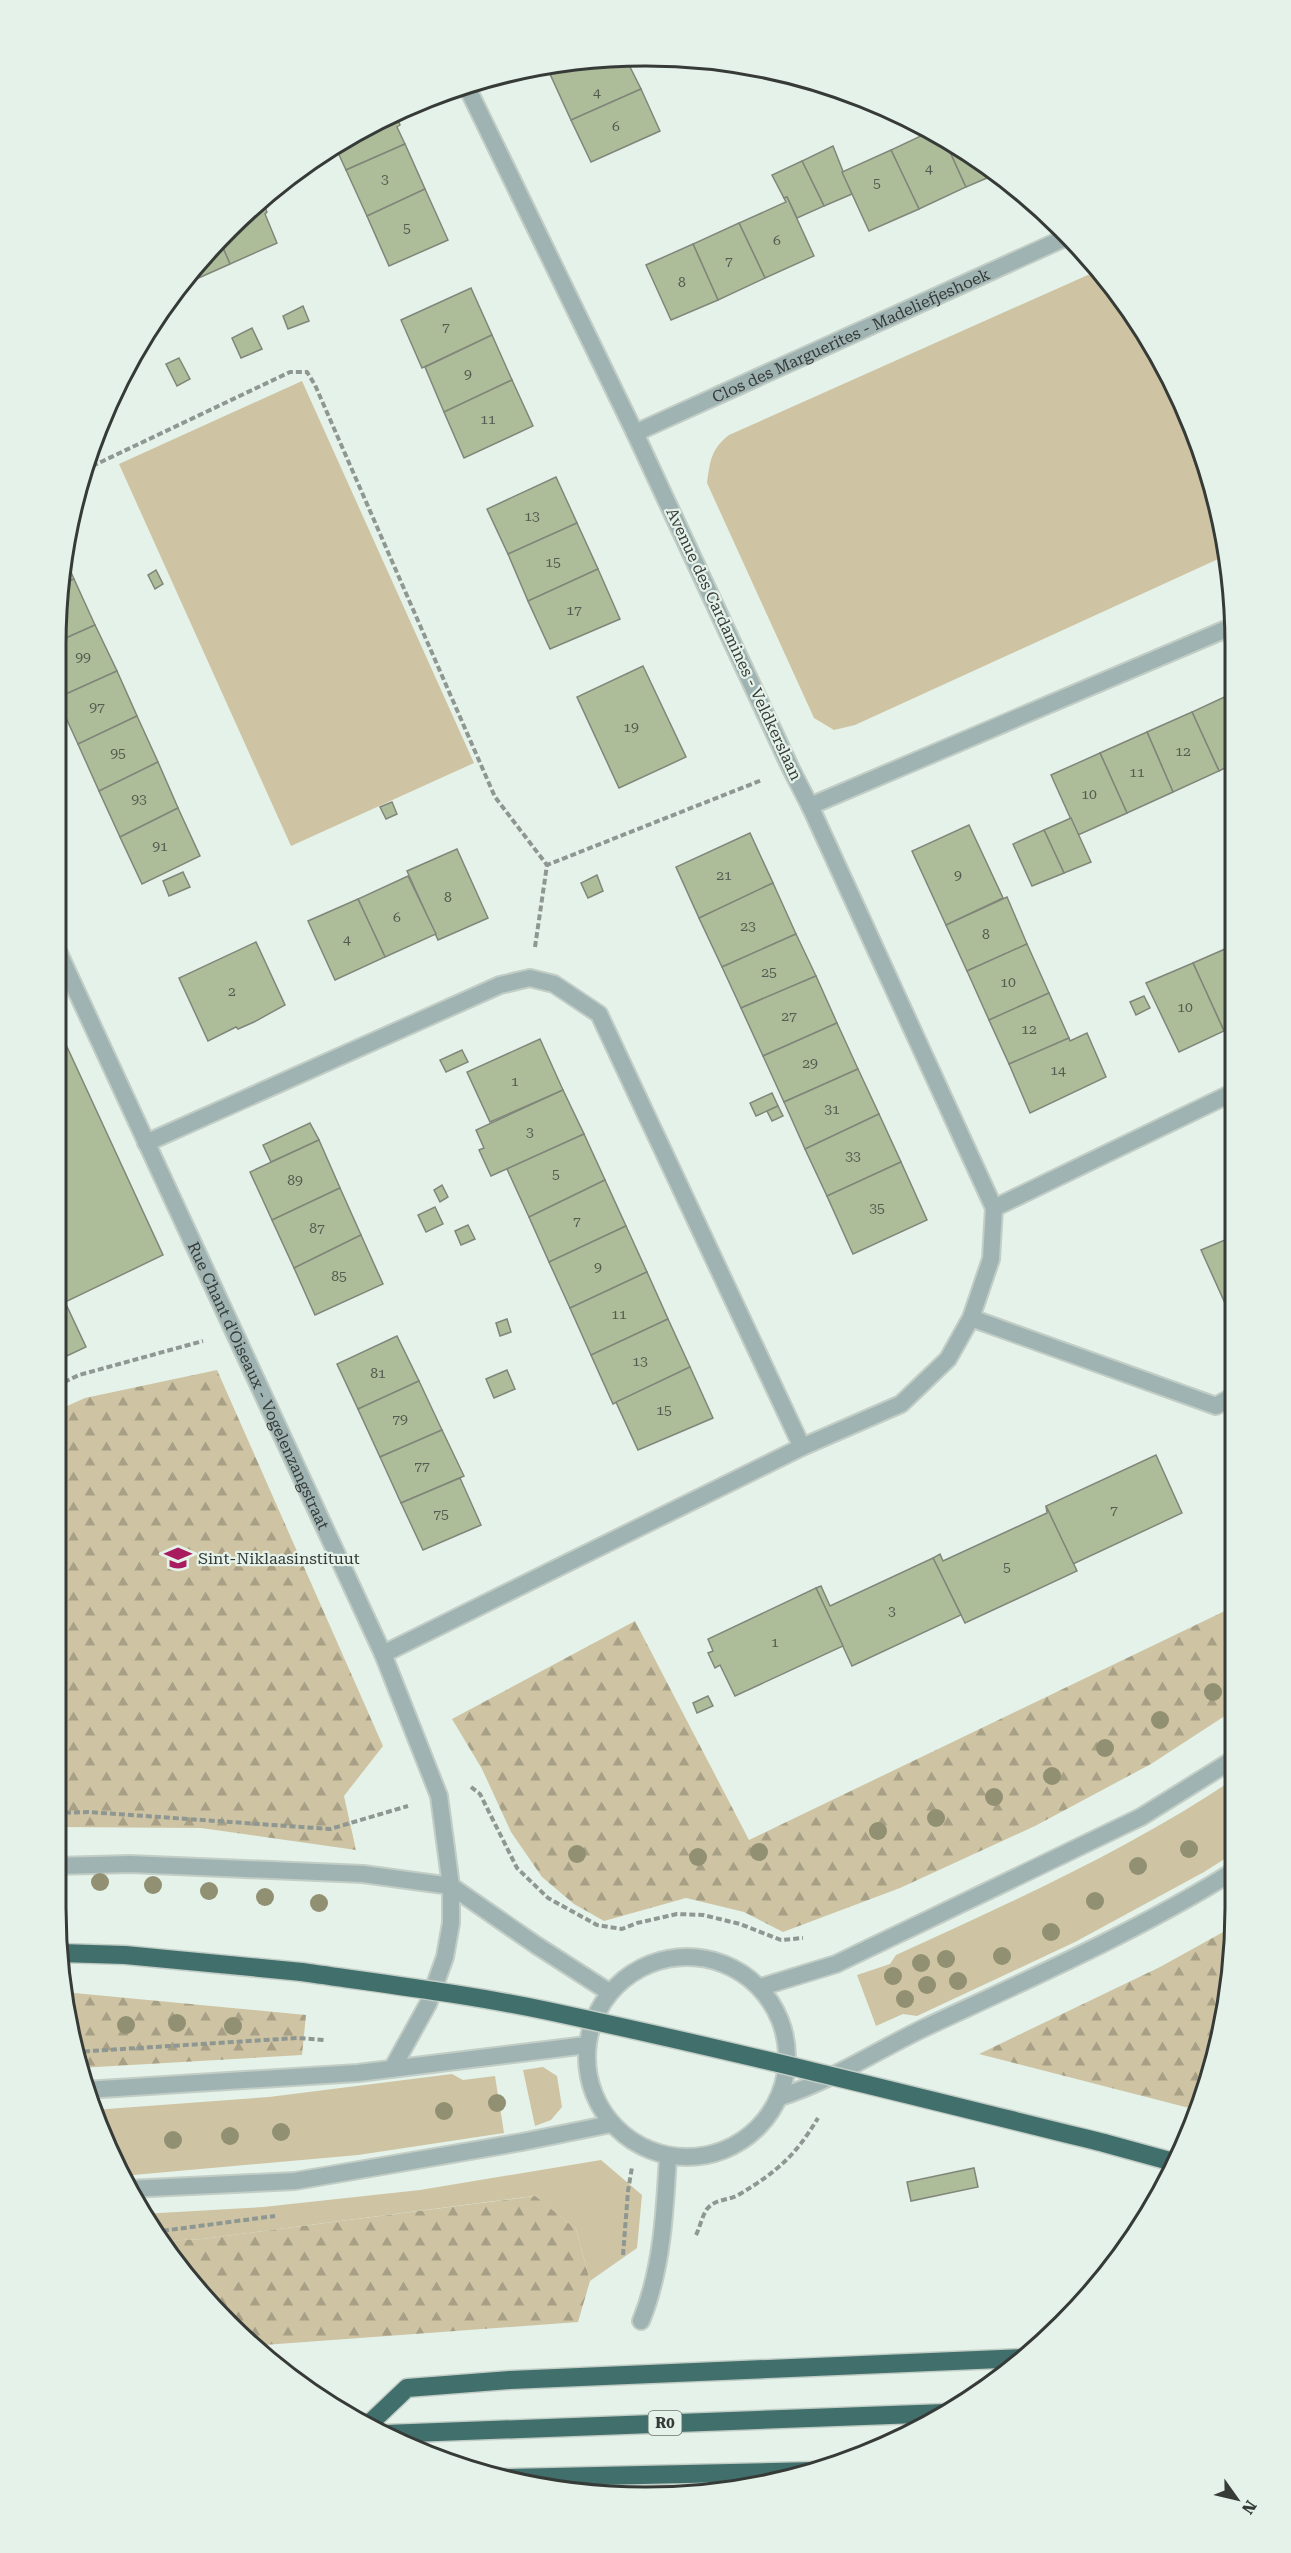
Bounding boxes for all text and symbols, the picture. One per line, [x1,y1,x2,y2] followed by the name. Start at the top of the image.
[593,84,601,100] house number: 4
[612,118,620,134] house number: 6
[925,160,933,176] house number: 4
[381,171,389,187] house number: 3
[873,175,881,191] house number: 5
[403,220,411,236] house number: 5
[773,232,781,248] house number: 6
[725,253,733,269] house number: 7
[709,264,993,406] street label: Clos des Marguerites - Madeliefjeshoek
[678,274,686,290] house number: 8
[442,319,450,335] house number: 7
[464,366,472,382] house number: 9
[480,411,496,427] house number: 11
[662,505,806,783] street label: Avenue des Cardamines - Veldkerslaan
[524,508,540,524] house number: 13
[545,554,561,570] house number: 15
[566,602,582,618] house number: 17
[75,649,91,665] house number: 99
[89,699,105,715] house number: 97
[623,719,639,735] house number: 19
[1175,743,1191,759] house number: 12
[110,745,126,761] house number: 95
[1129,764,1145,780] house number: 11
[1081,786,1097,802] house number: 10
[131,791,147,807] house number: 93
[152,838,168,854] house number: 91
[716,867,732,883] house number: 21
[954,867,962,883] house number: 9
[444,889,452,905] house number: 8
[393,909,401,925] house number: 6
[740,918,756,934] house number: 23
[982,926,990,942] house number: 8
[343,931,351,947] house number: 4
[761,964,777,980] house number: 25
[1000,974,1016,990] house number: 10
[228,983,236,999] house number: 2
[1177,999,1193,1015] house number: 10
[781,1008,797,1024] house number: 27
[1021,1021,1037,1037] house number: 12
[802,1055,818,1071] house number: 29
[1050,1062,1066,1078] house number: 14
[511,1073,519,1089] house number: 1
[824,1101,840,1117] house number: 31
[526,1124,534,1140] house number: 3
[845,1148,861,1164] house number: 33
[552,1166,560,1182] house number: 5
[287,1172,303,1188] house number: 89
[869,1200,885,1216] house number: 35
[573,1213,581,1229] house number: 7
[309,1220,325,1236] house number: 87
[184,1238,334,1532] street label: Rue Chant d'Oiseaux - Vogelenzangstraat
[594,1259,602,1275] house number: 9
[331,1268,347,1284] house number: 85
[611,1306,627,1322] house number: 11
[632,1353,648,1369] house number: 13
[370,1365,386,1381] house number: 81
[656,1402,672,1418] house number: 15
[392,1411,408,1427] house number: 79
[414,1458,430,1474] house number: 77
[1110,1502,1118,1518] house number: 7
[433,1506,449,1522] house number: 75
[163,1543,193,1573] school or university icon: Sint-Niklaasinstituut
[198,1549,360,1568] place label: Sint-Niklaasinstituut
[1003,1559,1011,1575] house number: 5
[888,1603,896,1619] house number: 3
[771,1634,779,1650] house number: 1
[648,2411,682,2435] road number: R0
[1207,2469,1267,2529] north arrow
[1238,2497,1260,2518] text: N

